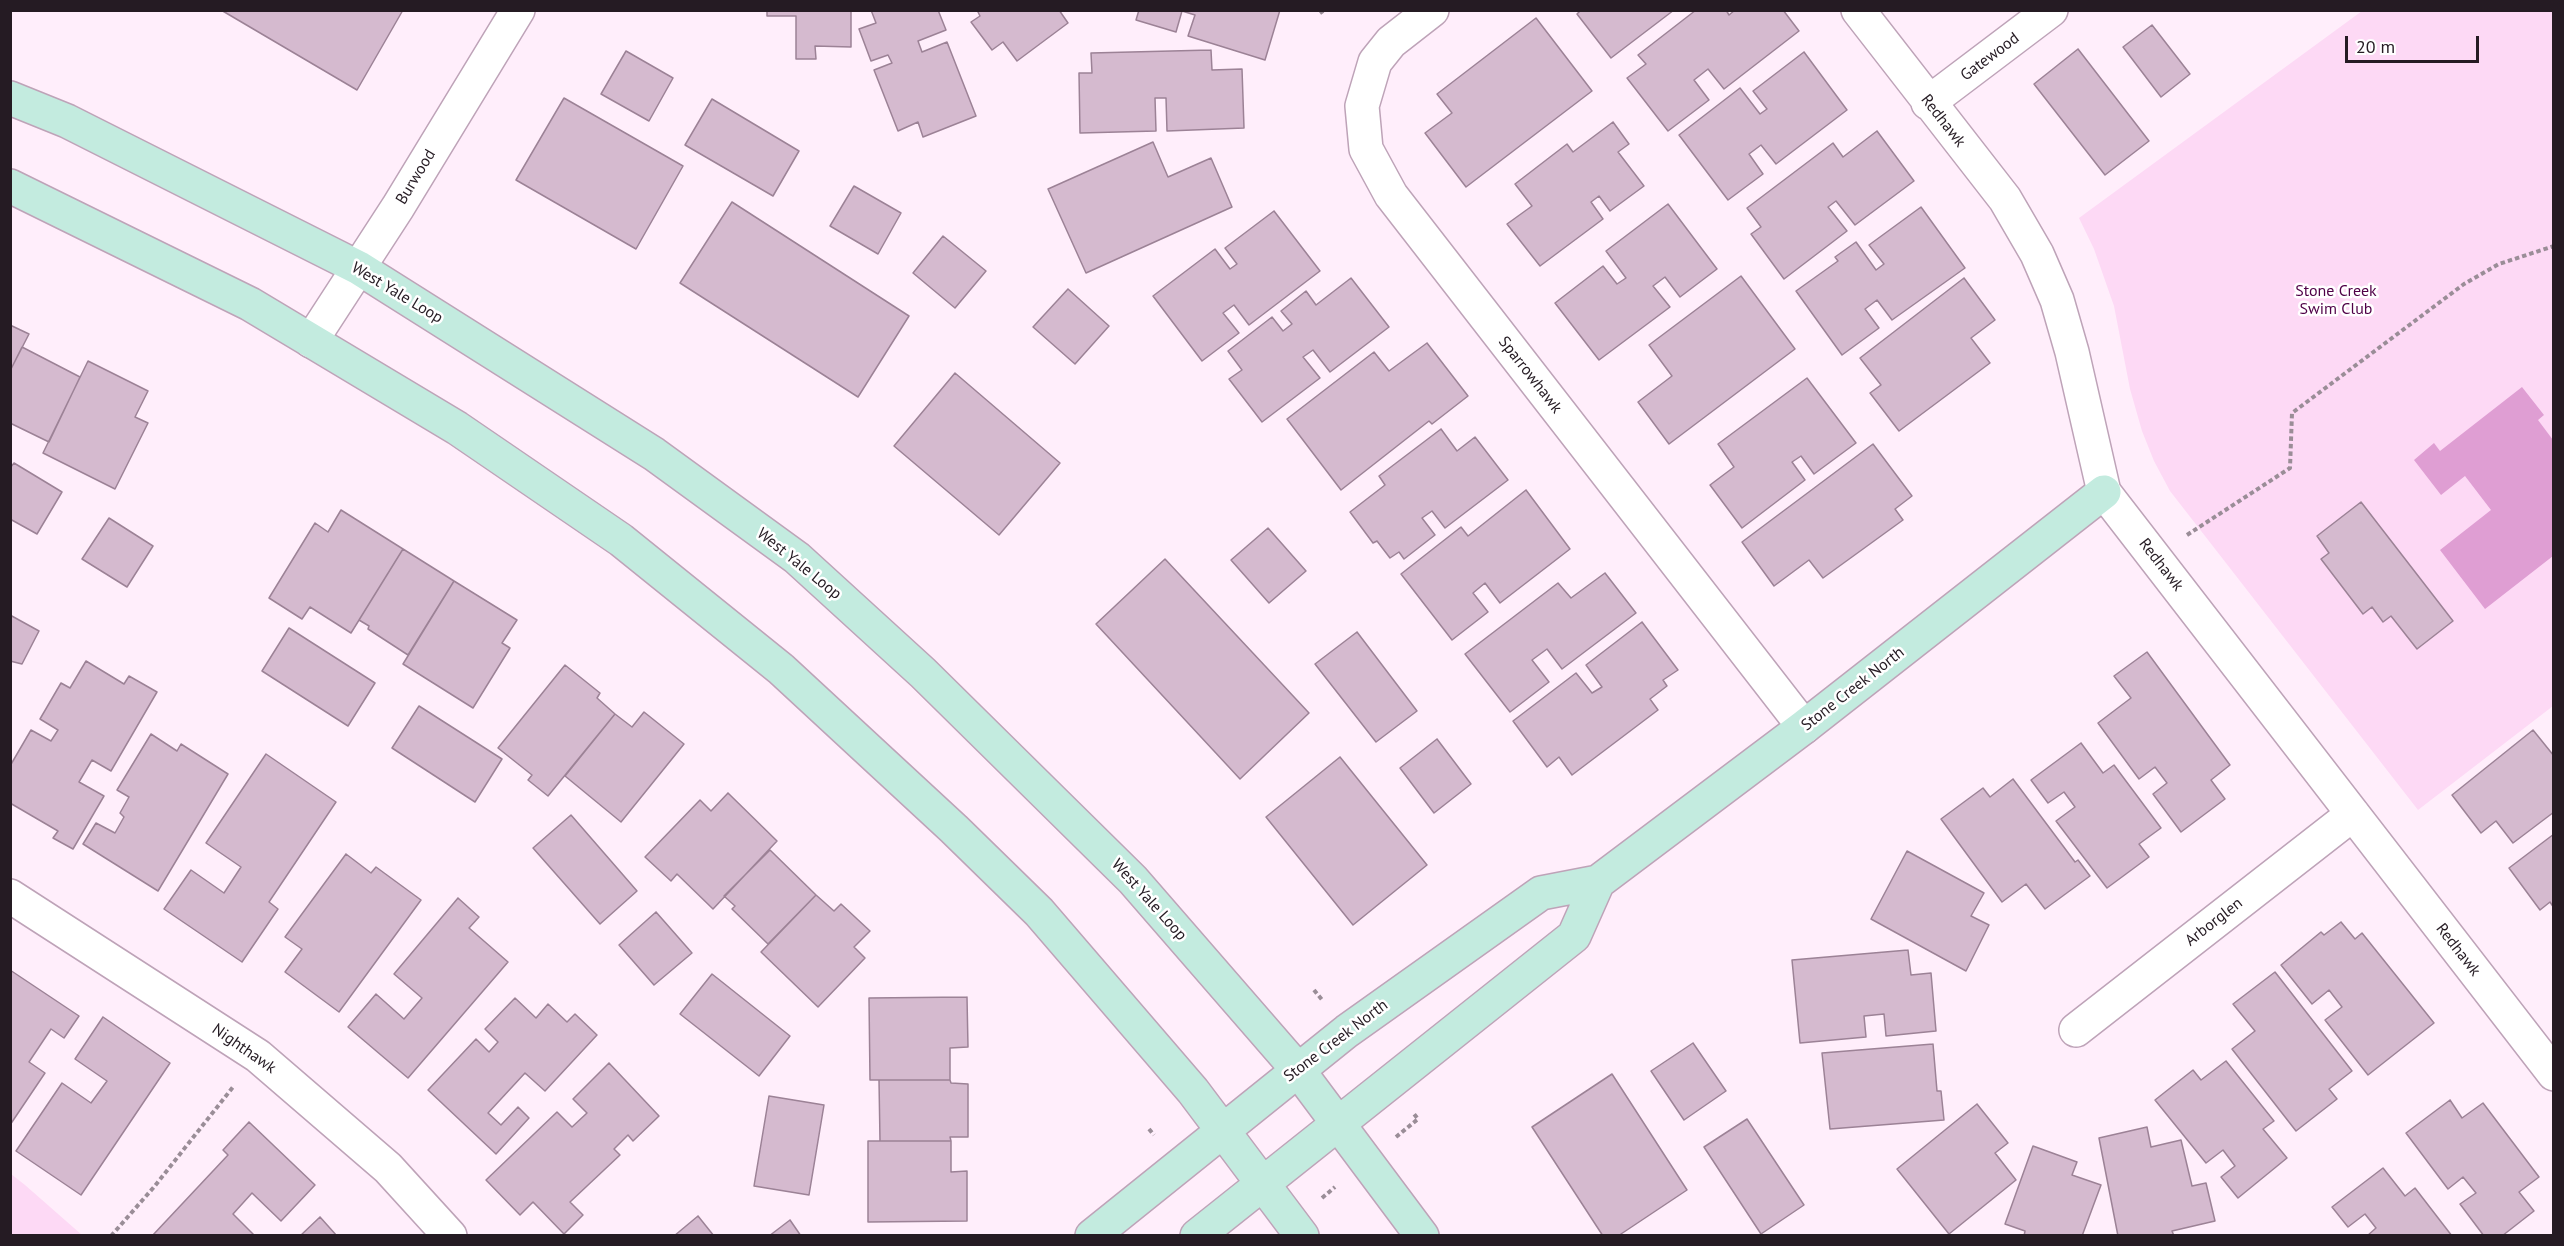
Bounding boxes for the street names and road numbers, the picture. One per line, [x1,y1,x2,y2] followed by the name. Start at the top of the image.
[1957,29,2023,85] street label: Gatewood
[1916,91,1970,151] street label: Redhawk
[392,146,440,208] street label: Burwood
[348,258,446,328] street label: West Yale Loop
[1494,333,1566,417] street label: Sparrowhawk
[753,524,845,604] street label: West Yale Loop
[2134,535,2188,595] street label: Redhawk
[1798,643,1908,735] street label: Stone Creek North
[1107,855,1191,945] street label: West Yale Loop
[2181,894,2247,950] street label: Arborglen
[2431,920,2485,980] street label: Redhawk
[1280,996,1392,1086] street label: Stone Creek North
[208,1020,280,1078] street label: Nighthawk

